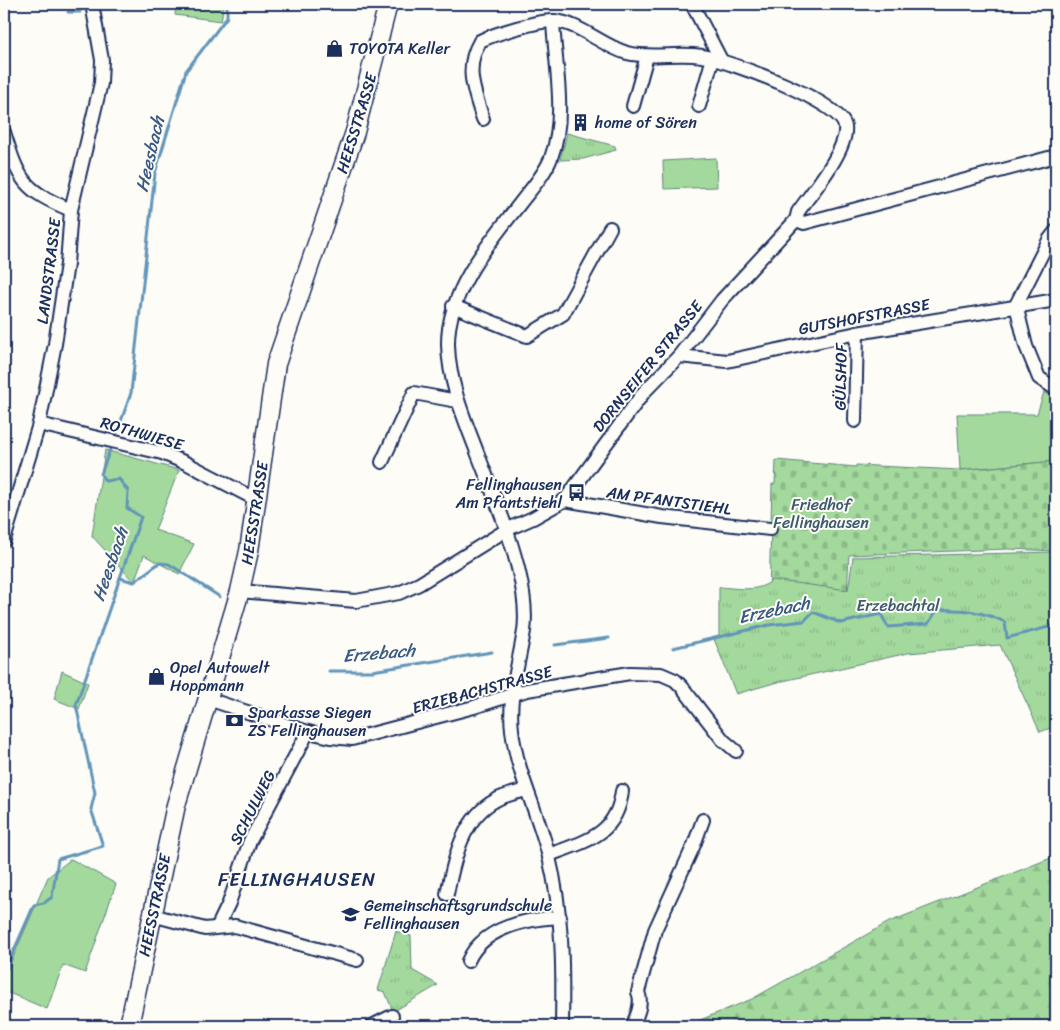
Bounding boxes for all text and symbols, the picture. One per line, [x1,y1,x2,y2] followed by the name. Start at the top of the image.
[349,34,451,63] place label: TOYOTA Keller
[325,38,345,58] shop icon: TOYOTA Keller
[327,68,386,177] street label: HEESSTRASSE
[594,108,697,137] place label: home of Sören
[126,112,175,195] water label: Heesbach
[571,112,591,132] building icon: home of Sören
[28,216,69,326] street label: LANDSTRASSE
[796,289,933,343] street label: GUTSHOFSTRASSE
[585,293,711,439] street label: DORNSEIFER STRASSE
[825,342,856,411] street label: GÜLSHOF
[97,408,188,459] street label: ROTHWIESE
[232,458,277,567] street label: HEESSTRASSE
[455,470,562,517] place label: Fellinghausen Am Pfantstiehl
[604,477,734,524] street label: AM PFANTSTIEHL
[566,483,586,503] bus stop icon: Fellinghausen Am Pfantstiehl
[773,490,869,537] park label: Friedhof Fellinghausen
[82,521,138,605] water label: Heesbach
[735,587,814,633] water label: Erzebach
[856,591,940,620] park label: Erzebachtal
[342,634,418,672] water label: Erzebach
[170,653,270,700] place label: Opel Autowelt Hoppmann
[409,657,556,722] street label: ERZEBACHSTRASSE
[146,666,166,686] shop icon: Opel Autowelt Hoppmann
[248,698,372,745] place label: Sparkasse Siegen ZS Fellinghausen
[224,711,244,731] bank icon: Sparkasse Siegen ZS Fellinghausen
[221,765,284,850] street label: SCHULWEG
[129,850,180,959] street label: HEESSTRASSE
[218,863,376,896] district label: FELLINGHAUSEN
[364,891,552,938] place label: Gemeinschaftsgrundschule Fellinghausen
[340,904,360,924] school or university icon: Gemeinschaftsgrundschule Fellinghausen

